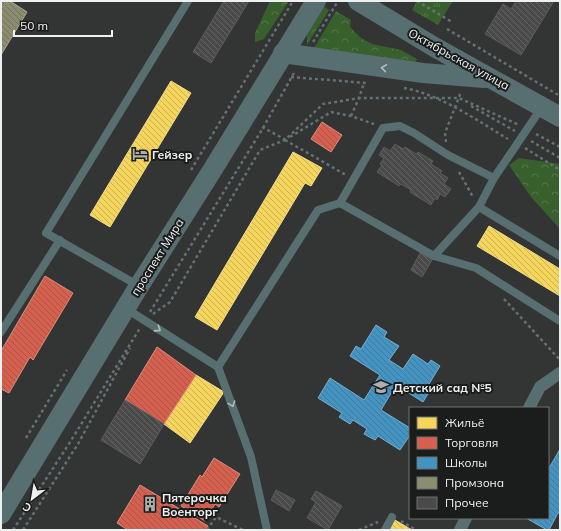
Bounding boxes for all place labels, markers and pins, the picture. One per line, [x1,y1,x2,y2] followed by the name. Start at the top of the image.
[131,145,149,163] hotel icon: Гейзер
[152,147,193,162] place label: Гейзер
[372,378,390,396] school or university icon: Детский сад №5
[393,380,492,395] place label: Детский сад №5
[162,490,227,519] place label: Пятерочка Военторг
[141,495,159,513] building icon: Пятерочка Военторг

